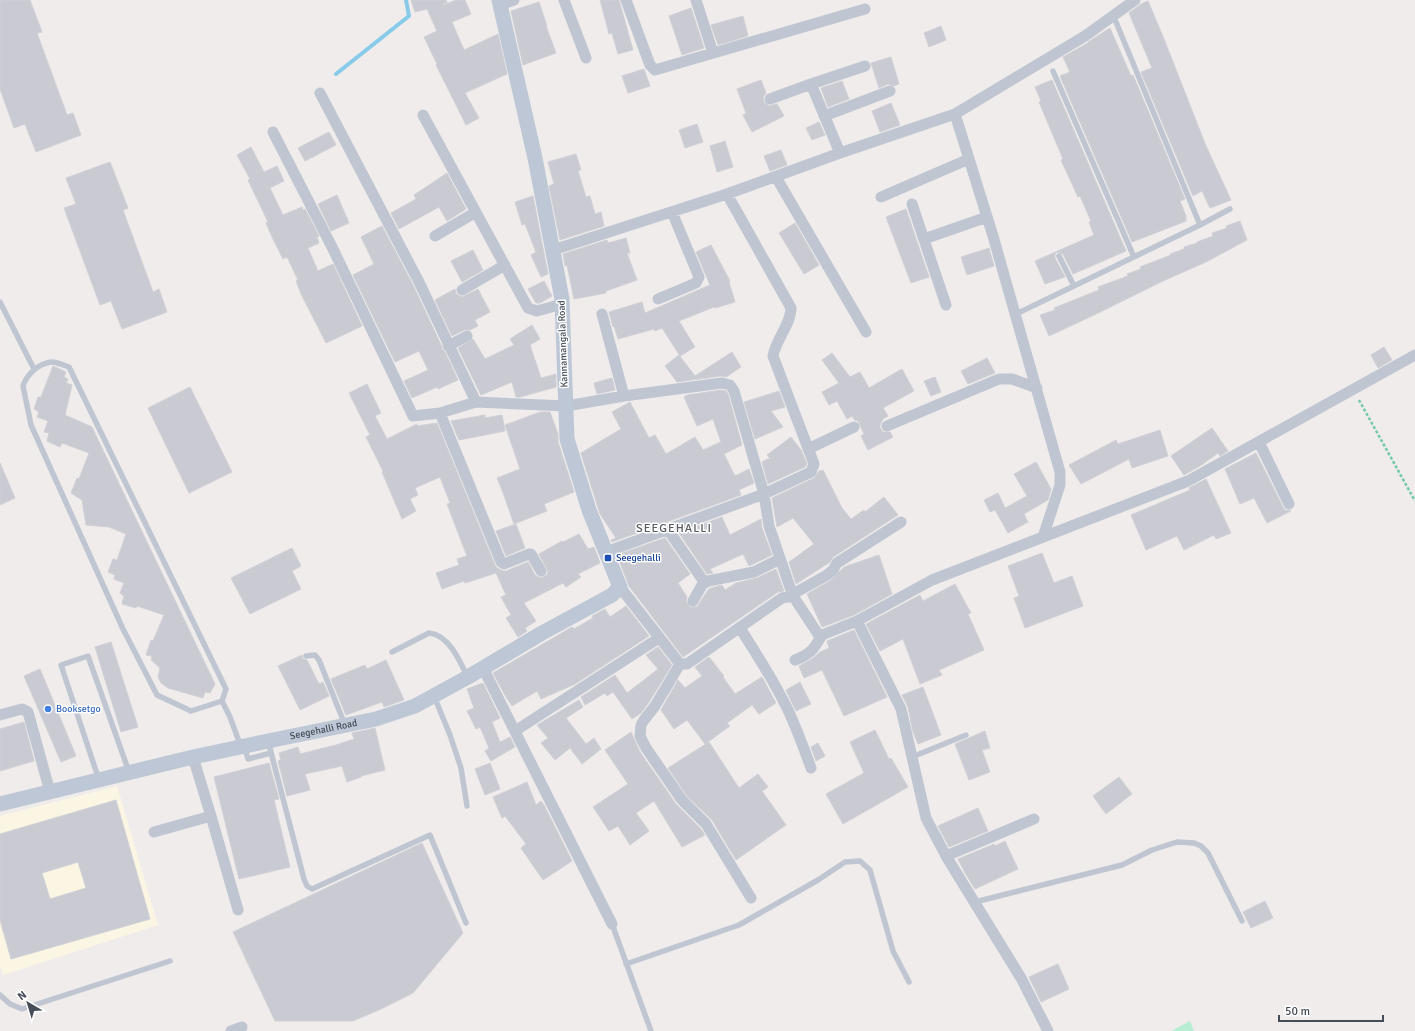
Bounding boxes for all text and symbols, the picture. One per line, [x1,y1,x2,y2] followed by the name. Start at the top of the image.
[555,300,571,388] street label: Kannamangala Road
[636,521,712,536] district label: SEEGEHALLI
[616,552,661,564] place label: Seegehalli
[603,553,613,563] marker: Seegehalli
[56,703,101,715] place label: Booksetgo
[43,704,53,714] marker: Booksetgo
[289,717,358,742] street label: Seegehalli Road
[8,983,48,1023] north arrow
[15,988,29,1003] text: N
[1279,997,1383,1023] scale bar
[1285,1004,1310,1019] text: 50 m

